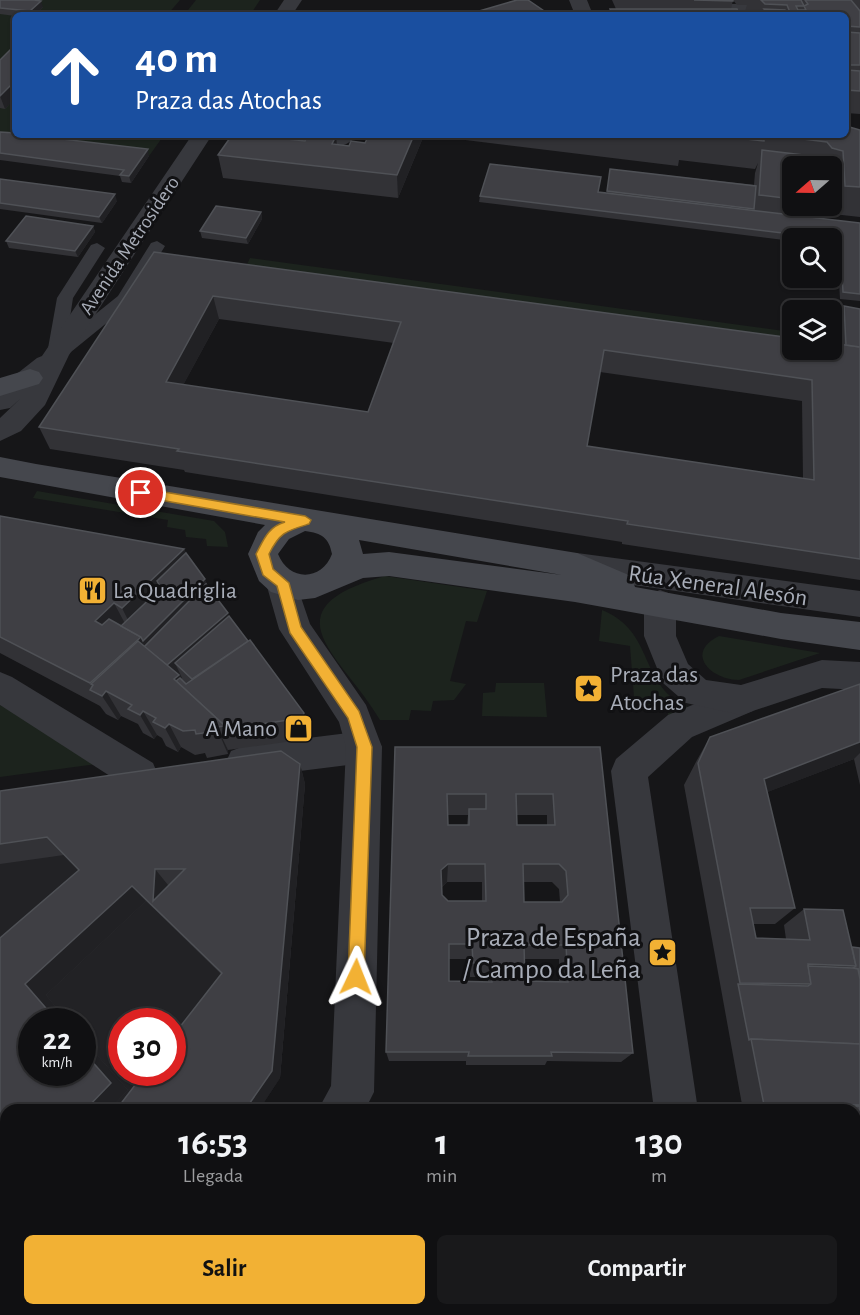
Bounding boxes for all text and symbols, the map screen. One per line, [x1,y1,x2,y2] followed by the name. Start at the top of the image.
[36,36,114,114] icon: ahead
[135,38,218,80] text: 40 m
[135,87,322,114] text: Praza das Atochas
[782,156,842,216] north arrow
[782,156,842,360] map controls
[76,173,183,318] street label: Avenida Metrosidero
[782,228,842,288] button: search
[782,300,842,360] button: layers
[115,467,166,518] pin
[124,476,157,509] icon: arrive
[627,562,809,610] street label: Rúa Xeneral Alesón
[76,574,108,606] restaurant icon: La Quadriglia
[113,579,237,603] place label: La Quadriglia
[610,663,698,715] place label: Praza das Atochas
[573,672,605,704] place icon: Praza das Atochas
[282,712,314,744] shop icon: A Mano
[205,717,277,741] place label: A Mano
[462,924,641,984] place label: Praza de España / Campo da Leña
[646,936,678,968] place icon: Praza de España / Campo da Leña
[324,945,388,1009] position arrow
[108,1008,186,1086] speed limit sign: 30
[43,1025,71,1055] text: 22
[42,1055,72,1070] text: km/h
[178,1125,248,1161] text: 16:53
[435,1125,448,1161] text: 1
[636,1125,683,1161] text: 130
[183,1166,243,1186] text: Llegada
[426,1166,457,1186] text: min
[651,1166,667,1186] text: m
[24,1235,425,1304] button: Salir
[437,1235,837,1304] button: Compartir

